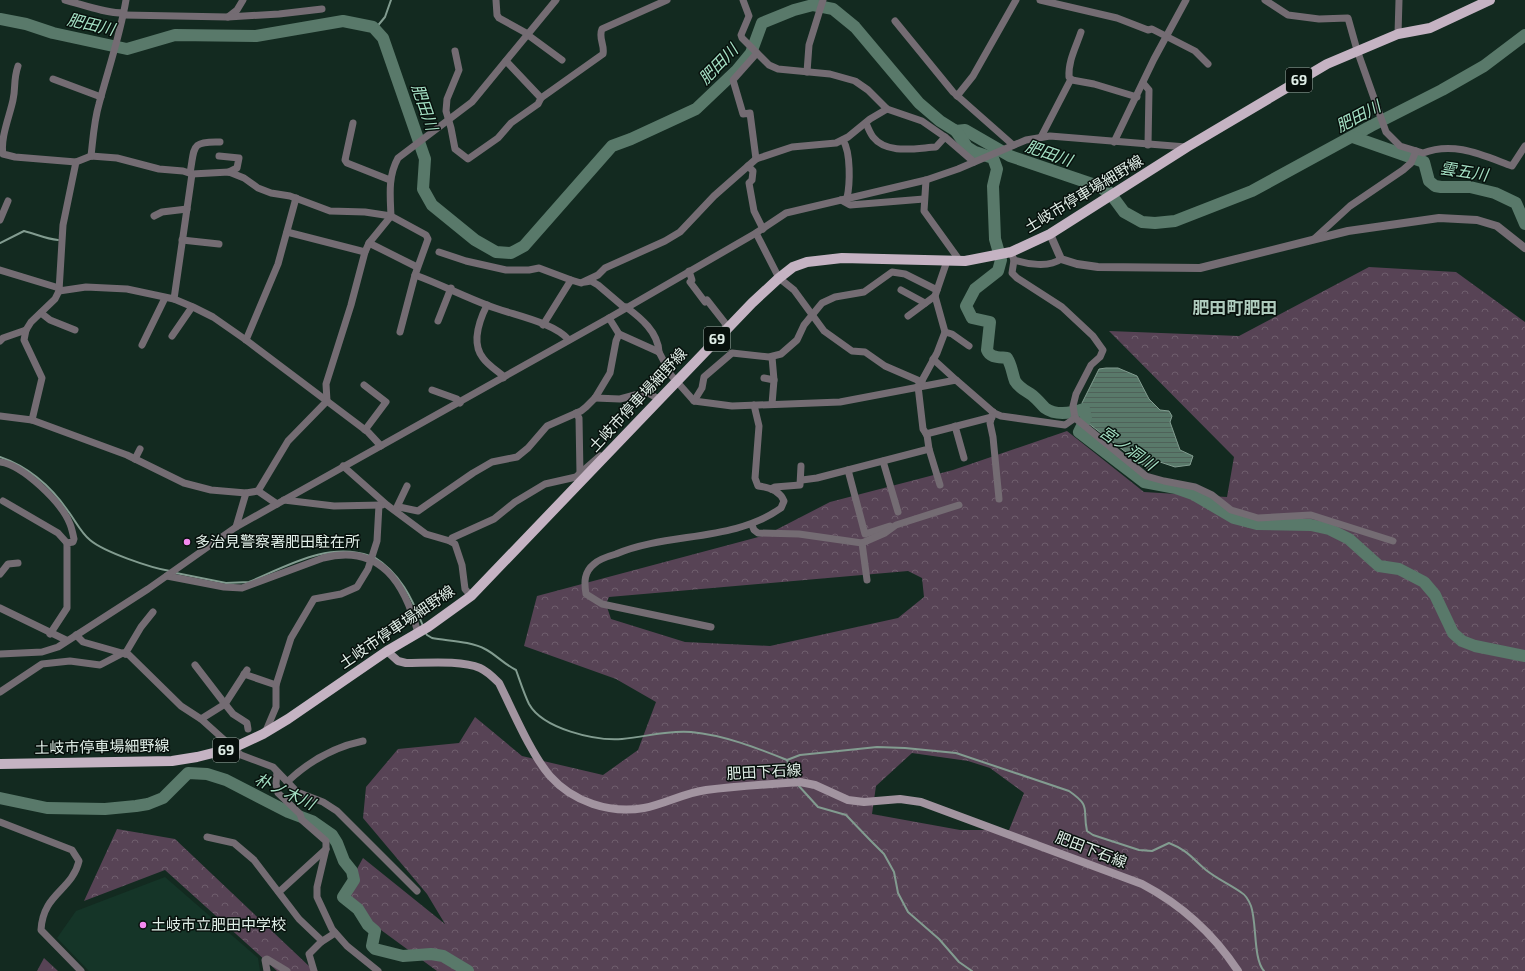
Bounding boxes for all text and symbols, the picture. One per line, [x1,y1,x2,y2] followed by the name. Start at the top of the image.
[66,9,119,39] water label: 肥田川
[694,38,743,88] water label: 肥田川
[1286,68,1312,92] road number: 69
[409,81,443,135] water label: 肥田川
[1332,95,1385,135] water label: 肥田川
[1023,136,1077,170] water label: 肥田川
[1021,151,1146,236] street label: 土岐市停車場細野線
[1439,157,1491,184] water label: 雲五川
[1193,297,1278,317] district label: 肥田町肥田
[704,327,730,351] road number: 69
[585,344,690,455] street label: 土岐市停車場細野線
[1097,421,1162,475] water label: 宮ノ洞川
[195,532,360,550] place label: 多治見警察署肥田駐在所
[182,537,192,547] marker: 多治見警察署肥田駐在所
[335,581,457,671] street label: 土岐市停車場細野線
[34,736,170,756] street label: 土岐市停車場細野線
[213,738,239,762] road number: 69
[726,760,802,782] street label: 肥田下石線
[252,768,320,814] water label: 朴ノ木川
[1053,827,1130,871] street label: 肥田下石線
[151,915,286,933] place label: 土岐市立肥田中学校
[138,920,148,930] marker: 土岐市立肥田中学校

